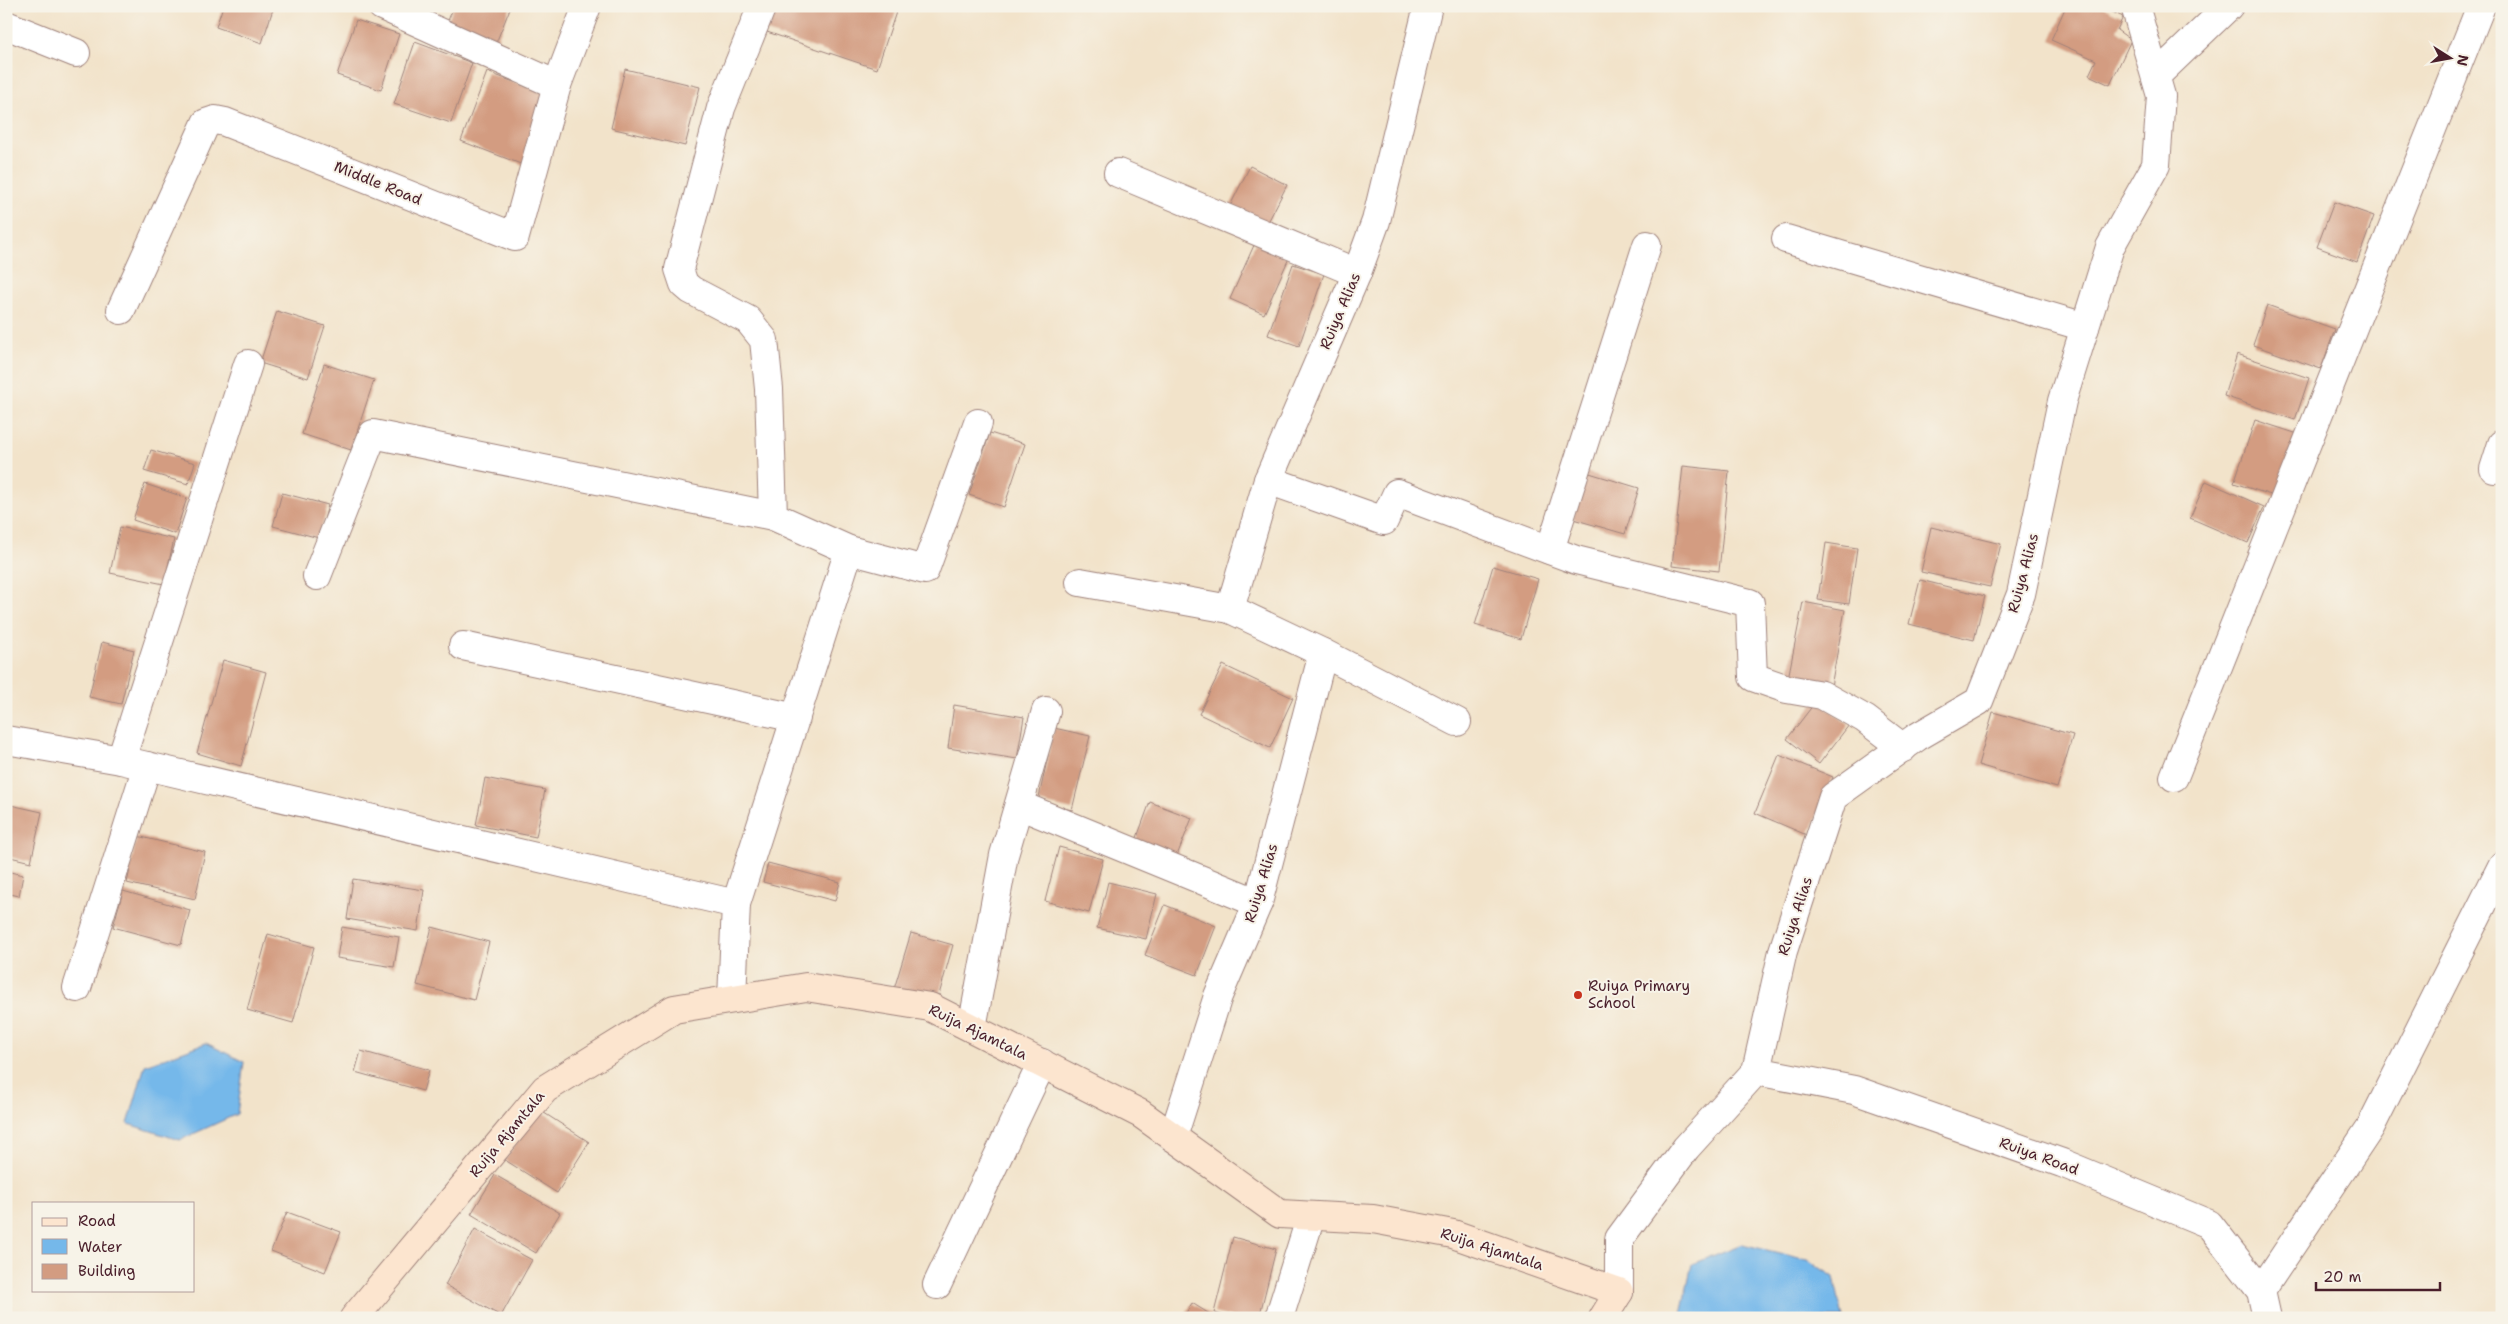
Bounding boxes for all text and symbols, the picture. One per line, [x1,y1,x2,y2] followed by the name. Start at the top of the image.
[2426,32,2476,82] north arrow
[2453,53,2473,68] text: N
[331,156,425,210] street label: Middle Road
[1315,269,1365,353] street label: Ruiya Alias
[2003,531,2043,615] street label: Ruiya Alias
[1239,841,1283,925] street label: Ruiya Alias
[1773,874,1817,958] street label: Ruiya Alias
[1588,976,1690,1013] place label: Ruiya Primary School
[1572,989,1584,1001] marker: Ruiya Primary School
[925,999,1031,1065] street label: Ruija Ajamtala
[465,1086,550,1182] street label: Ruija Ajamtala
[1996,1132,2082,1180] street label: Ruiya Road
[32,1202,195,1292] legend
[78,1211,116,1231] text: Road
[1438,1223,1547,1275] street label: Ruija Ajamtala
[78,1237,122,1257] text: Water
[2316,1259,2439,1291] scale bar
[78,1261,135,1281] text: Building
[2323,1267,2362,1287] text: 20 m

